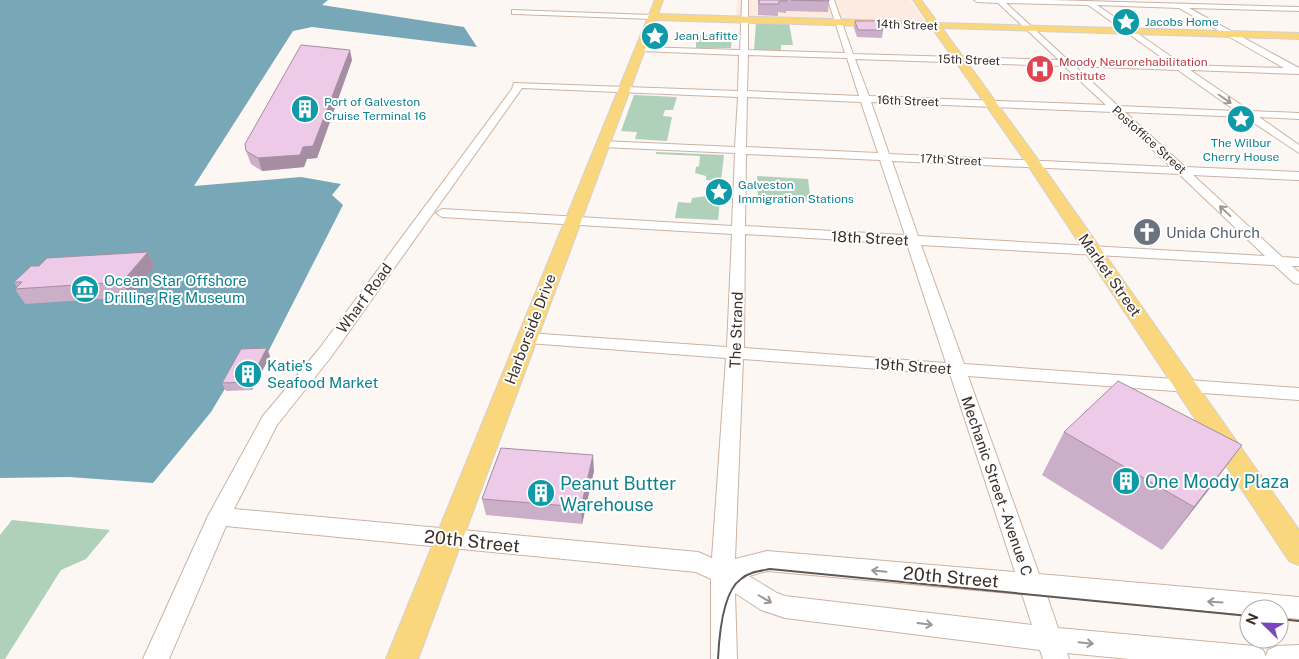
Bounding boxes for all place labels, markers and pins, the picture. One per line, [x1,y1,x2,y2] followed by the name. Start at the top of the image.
[1111,7,1141,37] place icon: Jacobs Home
[1145,15,1219,29] place label: Jacobs Home
[640,21,670,51] place icon: Jean Lafitte
[674,29,738,43] place label: Jean Lafitte
[1025,54,1055,84] hospital icon: Moody Neurorehabilitation Institute
[1059,55,1208,83] place label: Moody Neurorehabilitation Institute
[290,94,320,124] building icon: Port of Galveston Cruise Terminal 16
[324,95,426,123] place label: Port of Galveston Cruise Terminal 16
[1226,104,1256,134] place icon: The Wilbur Cherry House
[1203,136,1279,164] place label: The Wilbur Cherry House
[704,177,734,207] place icon: Galveston Immigration Stations
[738,178,854,206] place label: Galveston Immigration Stations
[1132,217,1162,247] church icon: Unida Church
[1166,224,1260,241] place label: Unida Church
[104,272,247,306] place label: Ocean Star Offshore Drilling Rig Museum
[70,274,100,304] museum icon: Ocean Star Offshore Drilling Rig Museum
[267,357,379,391] place label: Katie's Seafood Market
[233,359,263,389] building icon: Katie's Seafood Market
[1111,466,1141,496] building icon: One Moody Plaza
[1145,471,1289,492] place label: One Moody Plaza
[560,473,676,515] place label: Peanut Butter Warehouse
[526,478,556,508] building icon: Peanut Butter Warehouse

